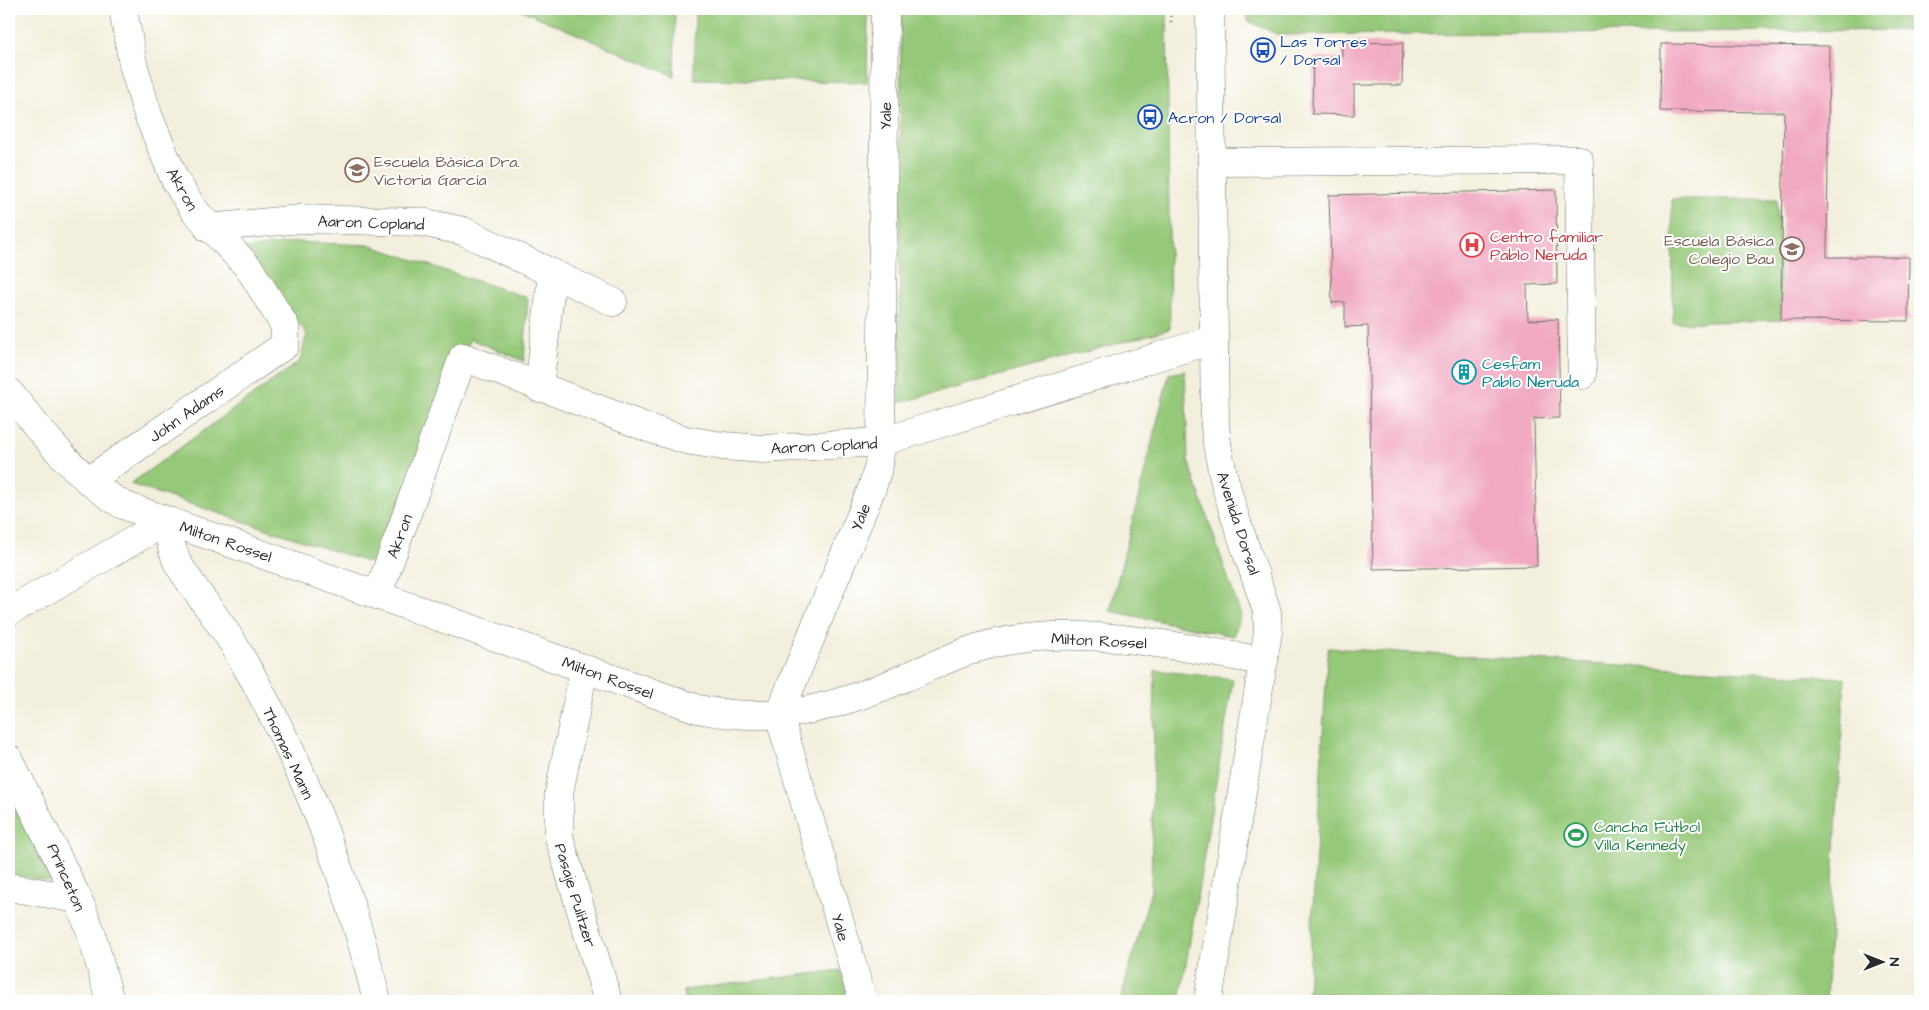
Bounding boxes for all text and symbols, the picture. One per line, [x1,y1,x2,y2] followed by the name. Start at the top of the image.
[1280,31,1367,71] place label: Las Torres / Dorsal
[1250,37,1276,63] bus stop icon: Las Torres / Dorsal
[875,102,897,130] street label: Yale
[1137,104,1163,130] bus stop icon: Acron / Dorsal
[1168,107,1281,129] place label: Acron / Dorsal
[374,151,520,191] place label: Escuela Básica Dra. Victoria García
[344,157,370,183] school or university icon: Escuela Básica Dra. Victoria García
[161,164,203,215] street label: Akron
[317,210,425,236] street label: Aaron Copland
[1490,226,1603,266] place label: Centro familiar Pablo Neruda
[1664,230,1774,271] place label: Escuela Básica Colegio Bau
[1459,232,1485,258] hospital icon: Centro familiar Pablo Neruda
[1779,236,1805,262] school or university icon: Escuela Básica Colegio Bau
[1482,353,1579,393] place label: Cesfam Pablo Neruda
[1451,359,1477,385] building icon: Cesfam Pablo Neruda
[145,380,228,448] street label: John Adams
[770,432,878,460] street label: Aaron Copland
[1211,469,1265,578] street label: Avenida Dorsal
[846,500,876,534] street label: Yale
[382,511,418,562] street label: Akron
[177,516,274,568] street label: Milton Rossel
[1051,628,1147,654] street label: Milton Rossel
[559,651,656,705] street label: Milton Rossel
[257,704,319,803] street label: Thomas Mann
[1594,816,1700,857] place label: Cancha Fútbol Villa Kennedy
[1563,822,1589,848] sports icon: Cancha Fútbol Villa Kennedy
[41,840,91,915] street label: Princeton
[549,841,601,950] street label: Pasaje Pulitzer
[826,911,855,944] street label: Yale
[1856,938,1906,988] north arrow
[1884,958,1904,967] text: N

